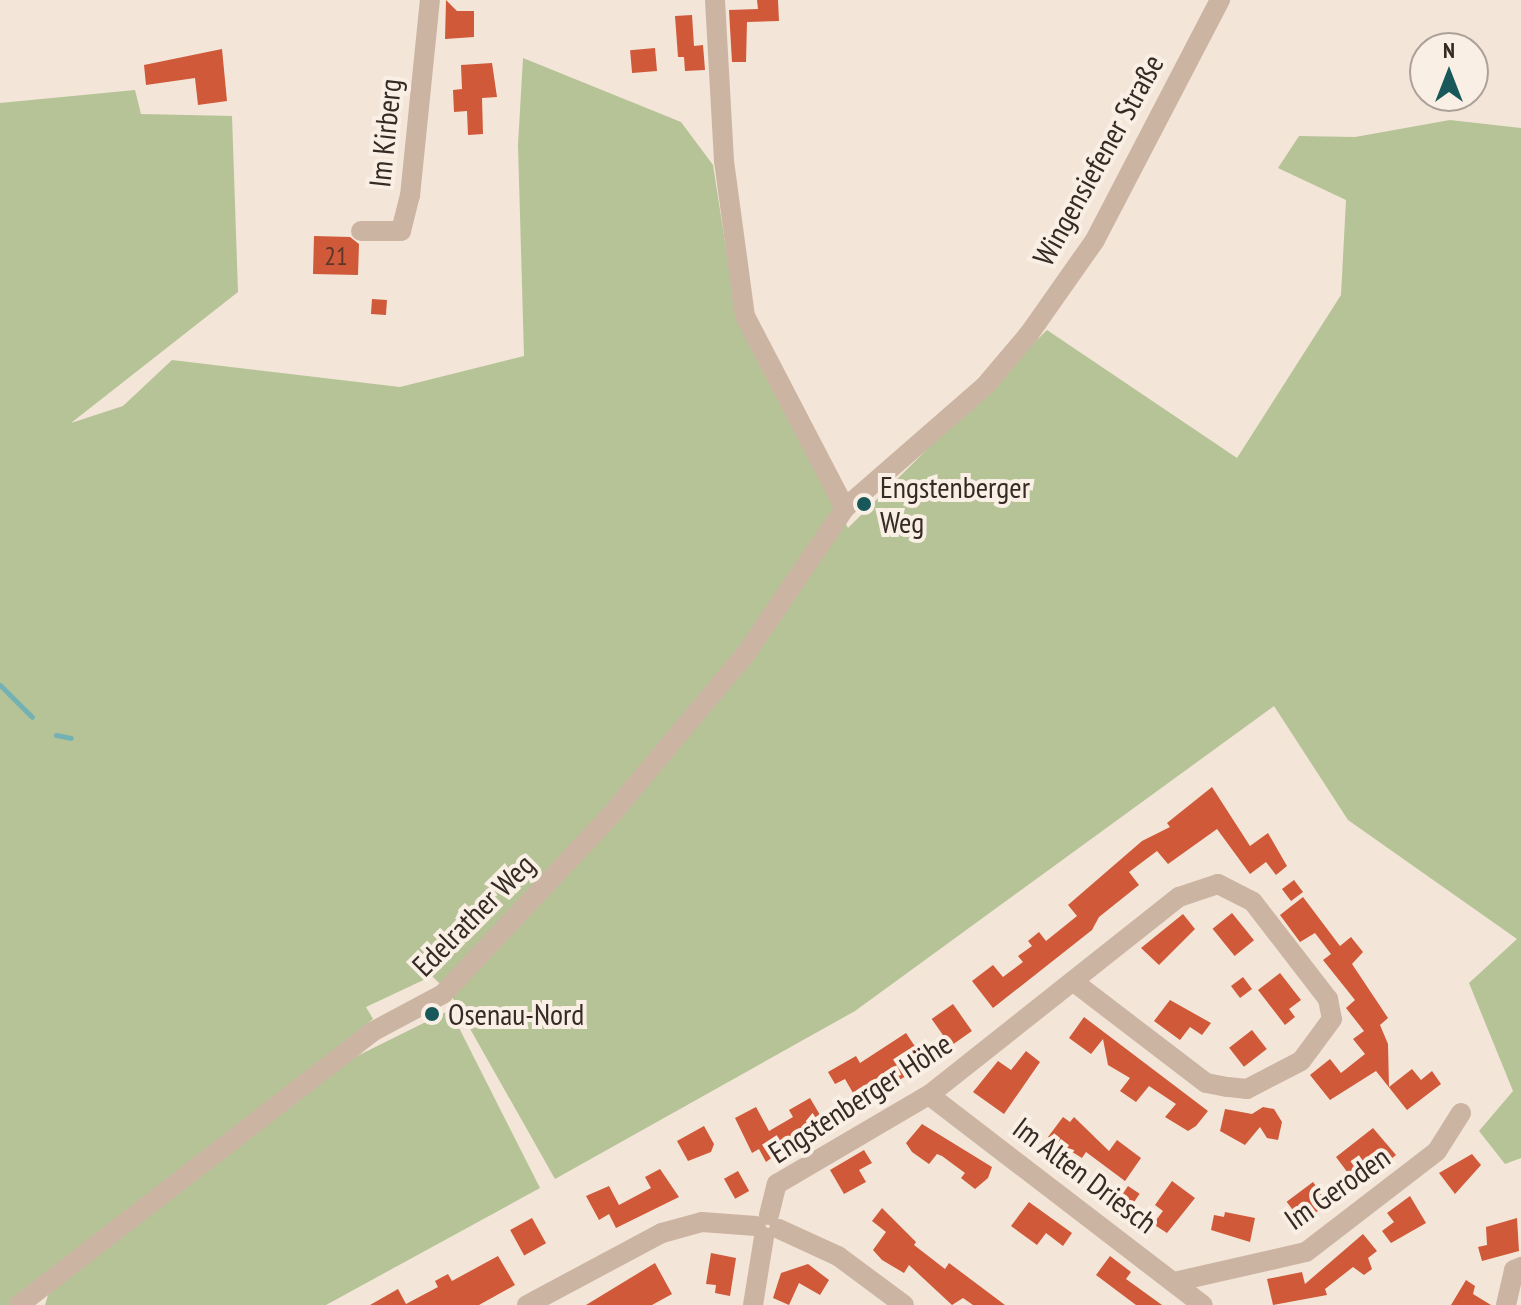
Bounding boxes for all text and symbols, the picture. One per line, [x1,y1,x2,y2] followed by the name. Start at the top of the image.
[1409,32,1489,112] north arrow
[1443,36,1455,64] text: N
[1025,48,1171,272] street label: Wingensiefener Straße
[361,77,409,189] street label: Im Kirberg
[324,240,348,272] house number: 21
[880,469,1030,540] place label: Engstenberger Weg
[855,495,873,513] marker: Engstenberger Weg
[404,846,542,984] street label: Edelrather Weg
[448,996,584,1032] place label: Osenau-Nord
[423,1005,441,1023] marker: Osenau-Nord
[762,1025,958,1171] street label: Engstenberger Höhe
[1006,1109,1164,1241] street label: Im Alten Driesch
[1278,1139,1396,1237] street label: Im Geroden

